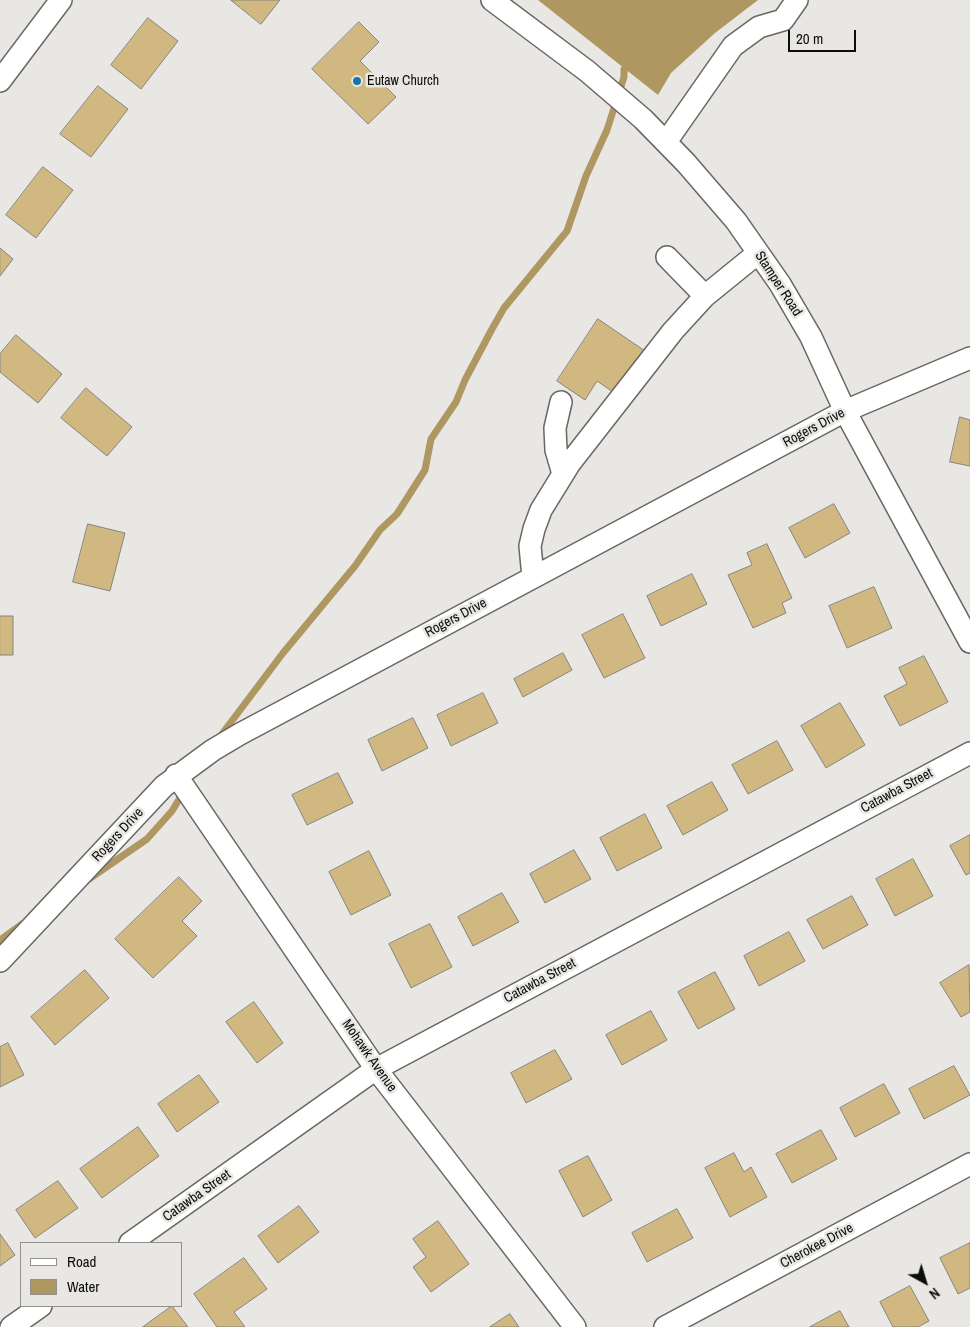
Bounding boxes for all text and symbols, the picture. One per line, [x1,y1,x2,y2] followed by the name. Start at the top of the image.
[790,20,858,52] scale bar
[796,28,823,49] text: 20 m
[367,73,439,89] place label: Eutaw Church
[351,75,363,87] marker: Eutaw Church
[751,248,805,320] street label: Stamper Road
[780,405,848,451] street label: Rogers Drive
[422,595,490,641] street label: Rogers Drive
[858,765,936,817] street label: Catawba Street
[89,805,147,865] street label: Rogers Drive
[501,955,579,1007] street label: Catawba Street
[338,1017,400,1095] street label: Mohawk Avenue
[160,1166,234,1226] street label: Catawba Street
[778,1220,856,1272] street label: Cherokee Drive
[20,1242,182,1307] legend
[67,1251,96,1272] text: Road
[900,1257,950,1307] north arrow
[67,1276,99,1297] text: Water
[926,1284,943,1303] text: N

